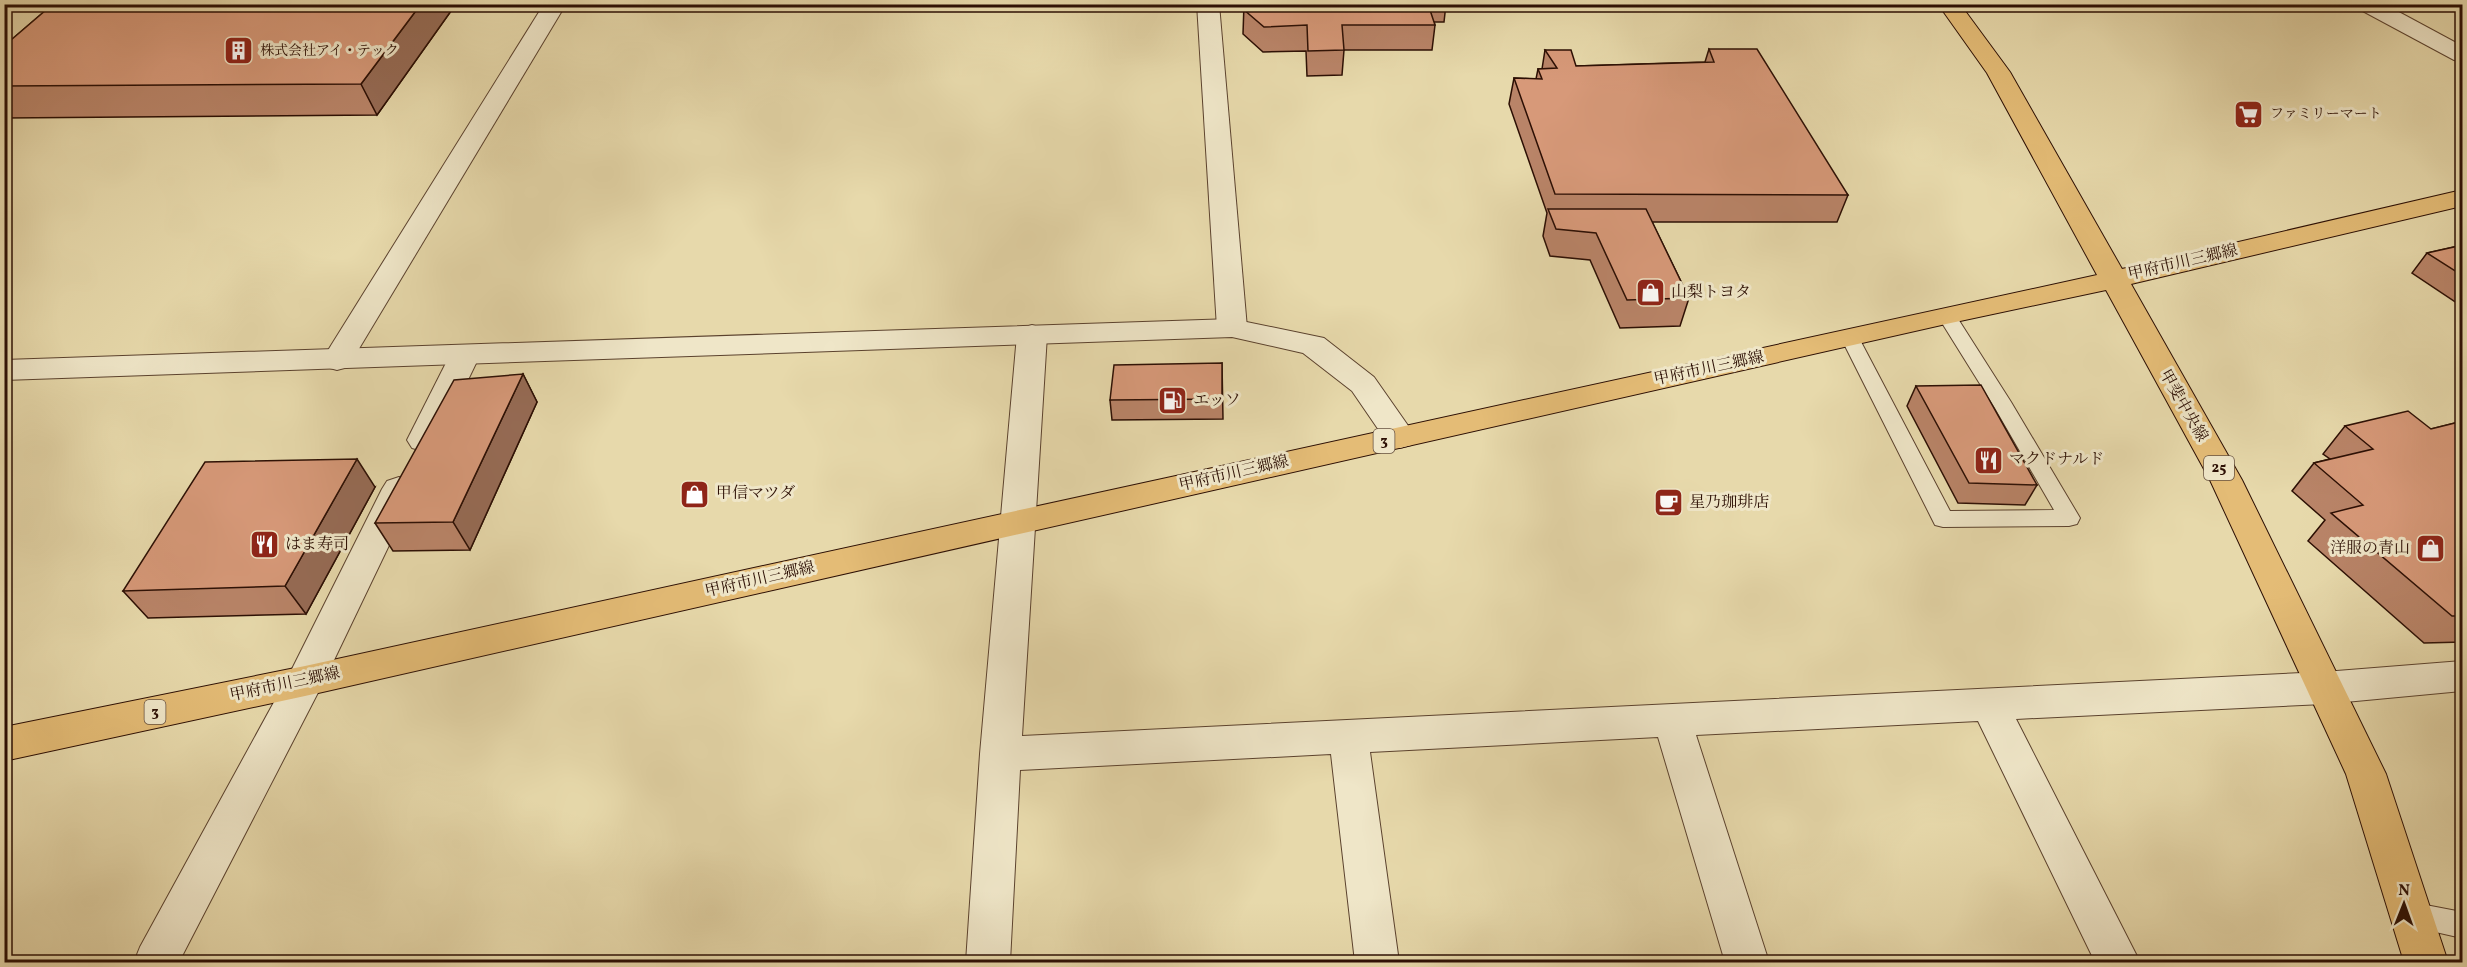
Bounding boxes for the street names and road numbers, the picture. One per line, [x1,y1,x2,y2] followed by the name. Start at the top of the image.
[2126,240,2240,286] street label: 甲府市川三郷線
[1652,347,1766,391] street label: 甲府市川三郷線
[2153,366,2213,446] street label: 甲斐中央線
[1374,429,1394,453] road number: 3
[1177,451,1291,497] street label: 甲府市川三郷線
[2204,456,2234,480] road number: 25
[703,557,817,603] street label: 甲府市川三郷線
[228,663,342,707] street label: 甲府市川三郷線
[144,700,166,724] road number: 3

